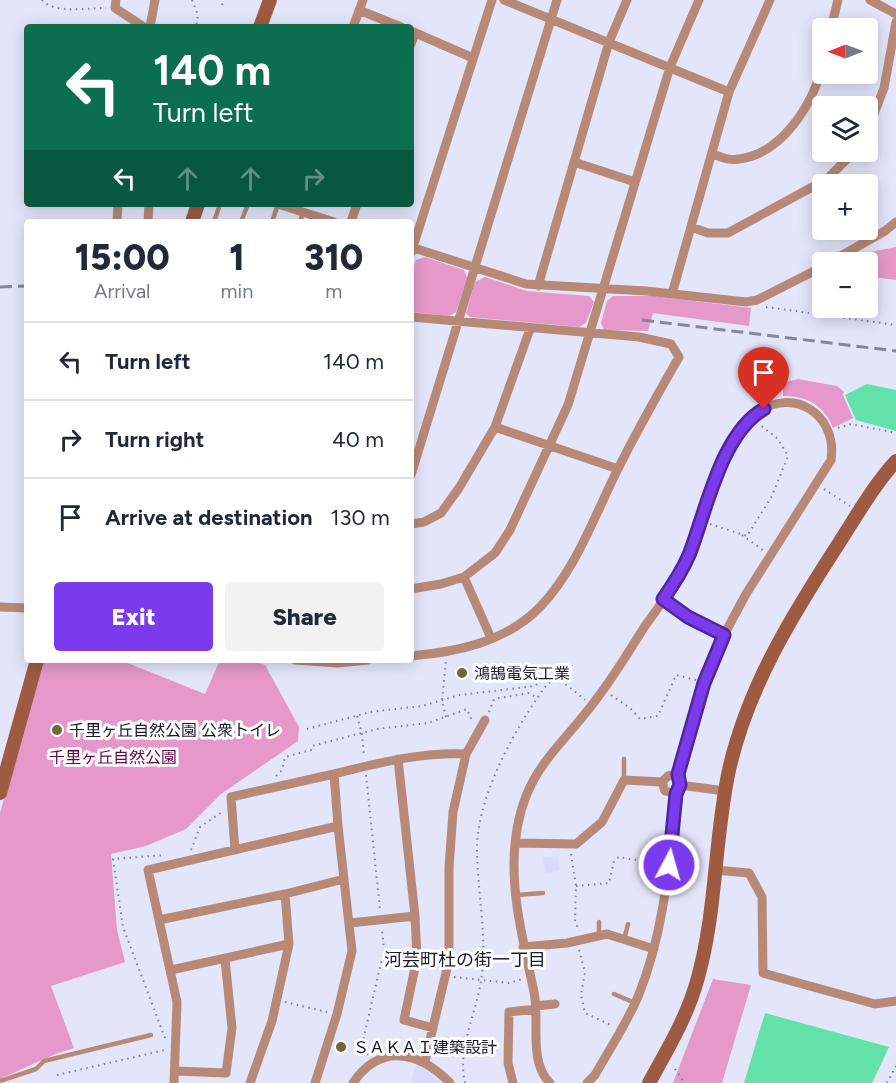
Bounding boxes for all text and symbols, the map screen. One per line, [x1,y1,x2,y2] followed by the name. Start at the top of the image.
[812,18,878,84] north arrow
[812,18,878,318] map controls
[153,45,271,96] text: 140 m
[54,48,132,126] icon: left
[153,96,253,129] text: Turn left
[812,96,878,162] button: layers
[108,162,141,195] icon: left
[171,162,204,195] icon: ahead
[234,162,267,195] icon: ahead
[297,162,330,195] icon: right
[812,174,878,240] button: +
[75,236,170,279] text: 15:00
[229,236,245,279] text: 1
[304,236,363,279] text: 310
[812,252,878,318] button: −
[94,279,151,303] text: Arrival
[221,279,253,303] text: min
[325,279,342,303] text: m
[54,345,87,378] icon: left
[738,347,789,409] pin
[105,348,191,375] text: Turn left
[323,348,384,375] text: 140 m
[747,356,780,389] icon: arrive
[54,423,87,456] icon: right
[105,426,204,453] text: Turn right
[332,426,384,453] text: 40 m
[54,501,87,534] icon: arrive
[105,504,313,531] text: Arrive at destination
[331,504,390,531] text: 130 m
[54,582,213,651] button: Exit
[225,582,384,651] button: Share
[474,664,570,683] place label: 鴻鵠電気工業
[455,666,469,680] marker: 鴻鵠電気工業
[69,721,281,740] place label: 千里ヶ丘自然公園 公衆トイレ
[50,723,64,737] marker: 千里ヶ丘自然公園 公衆トイレ
[49,748,177,767] park label: 千里ヶ丘自然公園
[637,833,701,897] position arrow
[384,949,546,971] district label: 河芸町杜の街一丁目
[353,1038,497,1057] place label: ＳＡＫＡＩ建築設計
[334,1040,348,1054] marker: ＳＡＫＡＩ建築設計

